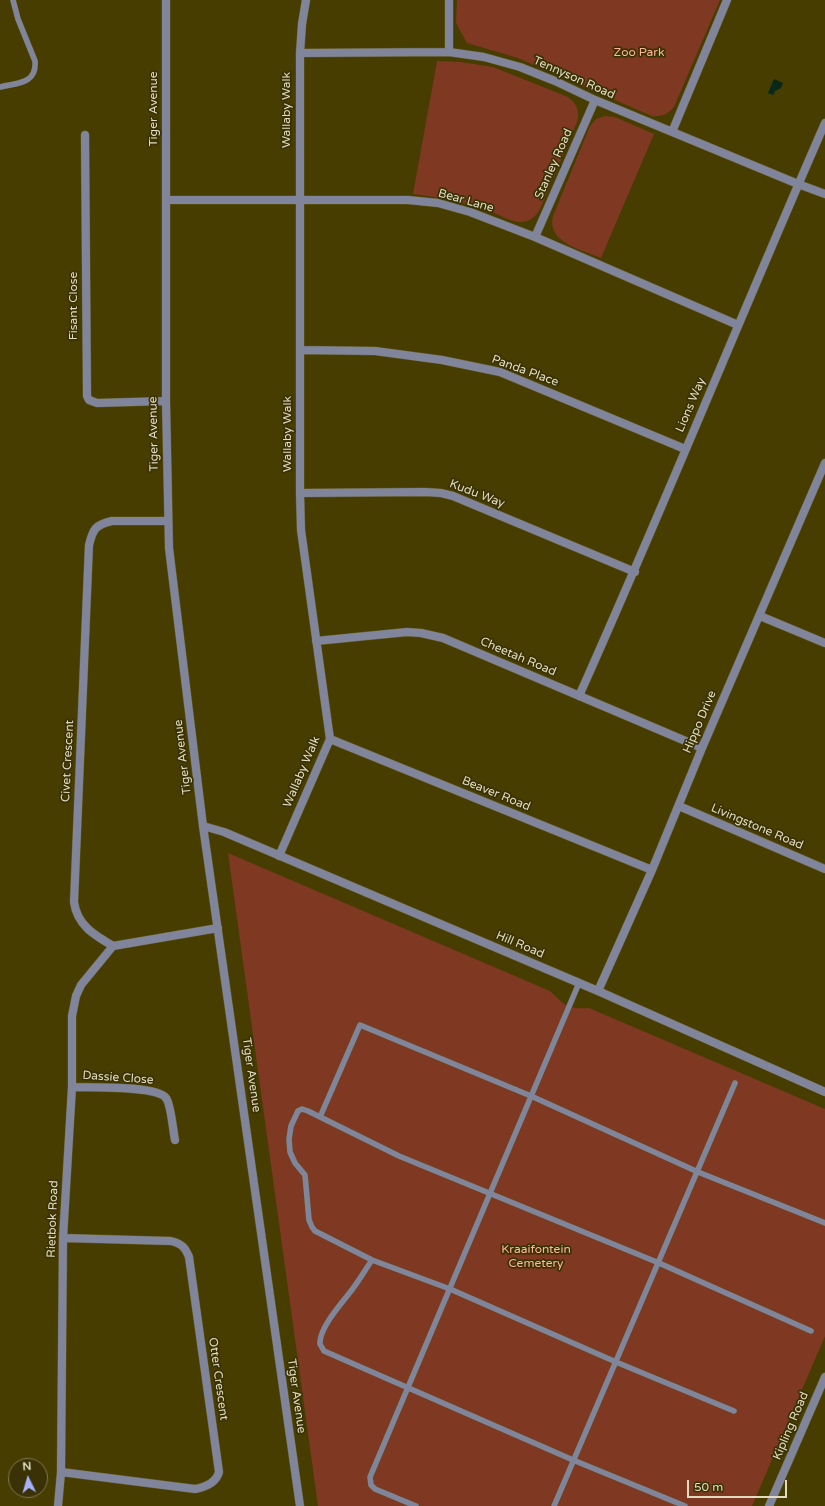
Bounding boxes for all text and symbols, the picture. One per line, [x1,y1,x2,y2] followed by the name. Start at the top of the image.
[614,46,664,60] park label: Zoo Park
[531,54,617,102] street label: Tennyson Road
[147,71,161,147] street label: Tiger Avenue
[280,72,294,148] street label: Wallaby Walk
[532,127,576,201] street label: Stanley Road
[436,186,496,216] street label: Bear Lane
[67,272,81,340] street label: Fisant Close
[490,352,560,390] street label: Panda Place
[673,375,709,435] street label: Lions Way
[146,396,162,472] street label: Tiger Avenue
[281,396,295,472] street label: Wallaby Walk
[447,477,507,511] street label: Kudu Way
[478,635,558,679] street label: Cheetah Road
[680,688,720,756] street label: Hippo Drive
[171,719,195,795] street label: Tiger Avenue
[59,720,77,802] street label: Civet Crescent
[281,734,323,810] street label: Wallaby Walk
[460,774,532,814] street label: Beaver Road
[709,801,805,853] street label: Livingstone Road
[494,928,546,962] street label: Hill Road
[239,1037,263,1113] street label: Tiger Avenue
[82,1068,154,1088] street label: Dassie Close
[44,1180,62,1258] street label: Rietbok Road
[501,1243,571,1271] park label: Kraaifontein Cemetery
[205,1337,231,1421] street label: Otter Crescent
[284,1358,308,1434] street label: Tiger Avenue
[770,1390,812,1462] street label: Kipling Road
[8,1458,48,1498] north arrow
[22,1460,32,1473] text: N
[689,1472,789,1498] scale bar
[694,1480,723,1494] text: 50 m

